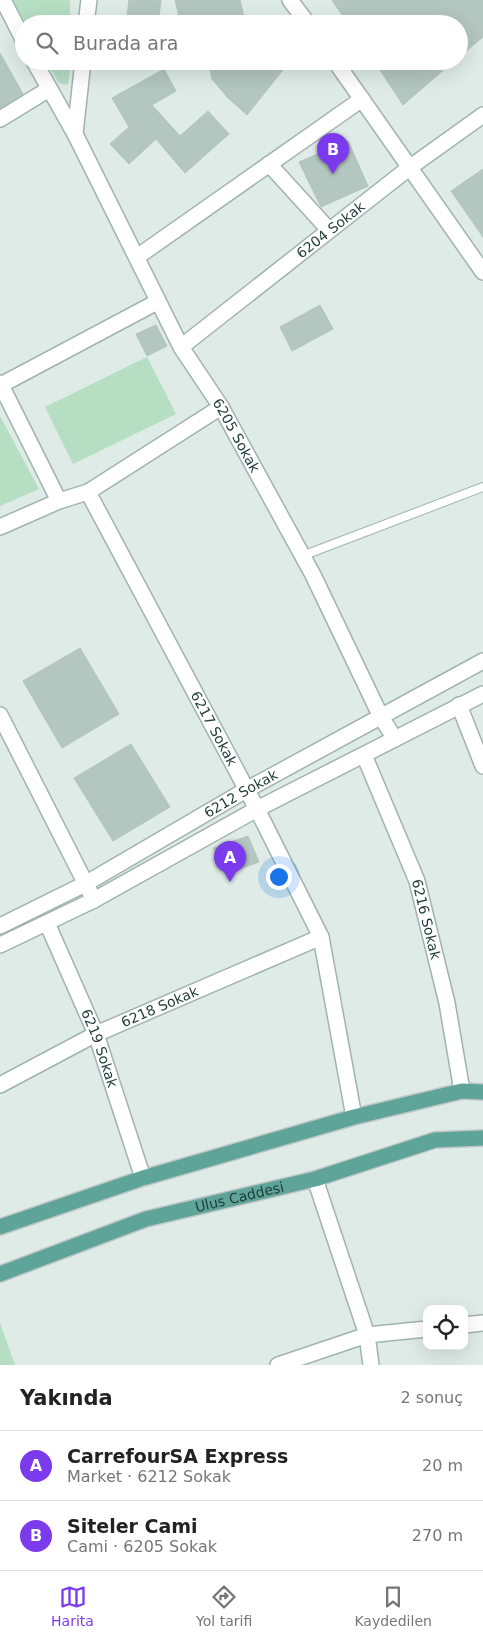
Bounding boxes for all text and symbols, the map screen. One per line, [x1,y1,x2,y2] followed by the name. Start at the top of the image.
[15,15,468,70] search box
[33,29,61,57] icon: search
[73,32,178,54] text: Burada ara
[317,133,349,174] pin: B
[293,197,368,261] street label: 6204 Sokak
[209,395,264,476] street label: 6205 Sokak
[188,688,241,769] street label: 6217 Sokak
[201,766,281,821] street label: 6212 Sokak
[214,841,246,882] pin: A
[266,864,292,890] your location
[409,877,444,962] street label: 6216 Sokak
[119,983,201,1030] street label: 6218 Sokak
[78,1007,121,1090] street label: 6219 Sokak
[193,1179,285,1215] street label: Ulus Caddesi
[423,1305,468,1350] map controls
[423,1305,468,1350] button: locate
[20,1386,113,1410] text: Yakında
[401,1388,463,1407] text: 2 sonuç
[67,1445,288,1467] text: CarrefourSA Express
[30,1456,42,1475] text: A
[422,1456,463,1475] text: 20 m
[67,1467,231,1486] text: Market · 6212 Sokak
[67,1515,198,1537] text: Siteler Cami
[30,1526,42,1545] text: B
[412,1526,463,1545] text: 270 m
[67,1537,217,1556] text: Cami · 6205 Sokak
[51,1583,94,1629] tab: Harita
[196,1583,252,1629] tab: Yol tarifi
[354,1583,432,1629] tab: Kaydedilen

